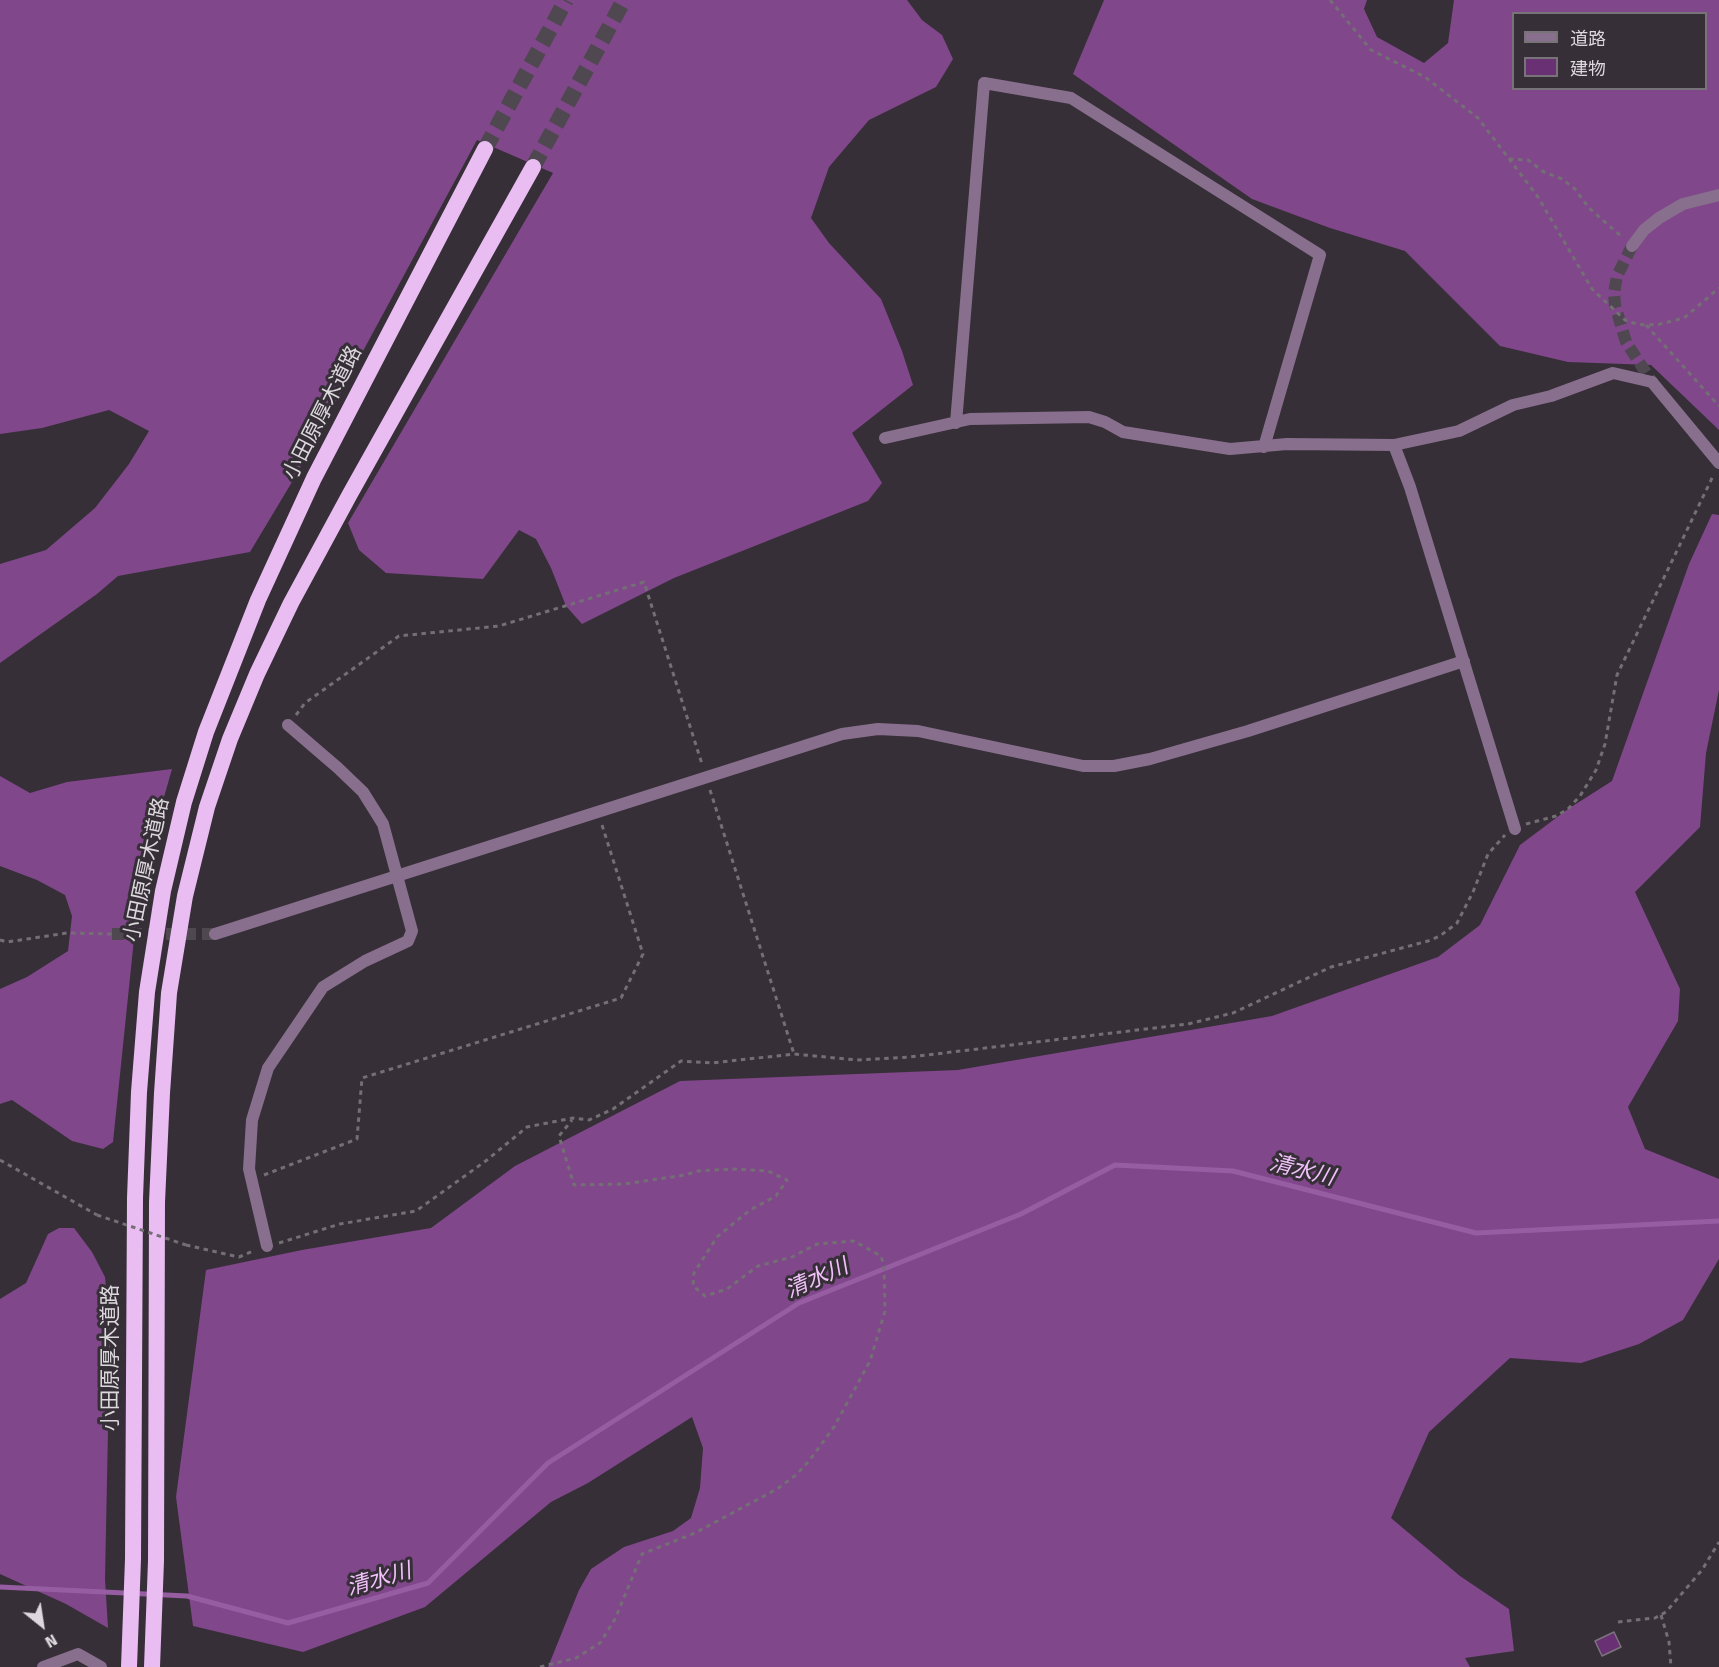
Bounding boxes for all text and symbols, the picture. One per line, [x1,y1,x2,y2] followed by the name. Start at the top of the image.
[1512,12,1707,90] legend
[1570,28,1606,50] text: 道路
[1570,58,1606,80] text: 建物
[278,342,368,484] street label: 小田原厚木道路
[119,795,175,945] street label: 小田原厚木道路
[1267,1150,1337,1192] water label: 清水川
[781,1254,853,1304] water label: 清水川
[98,1285,124,1431] street label: 小田原厚木道路
[344,1558,414,1602] water label: 清水川
[12,1595,72,1655] north arrow
[42,1630,61,1652] text: N

